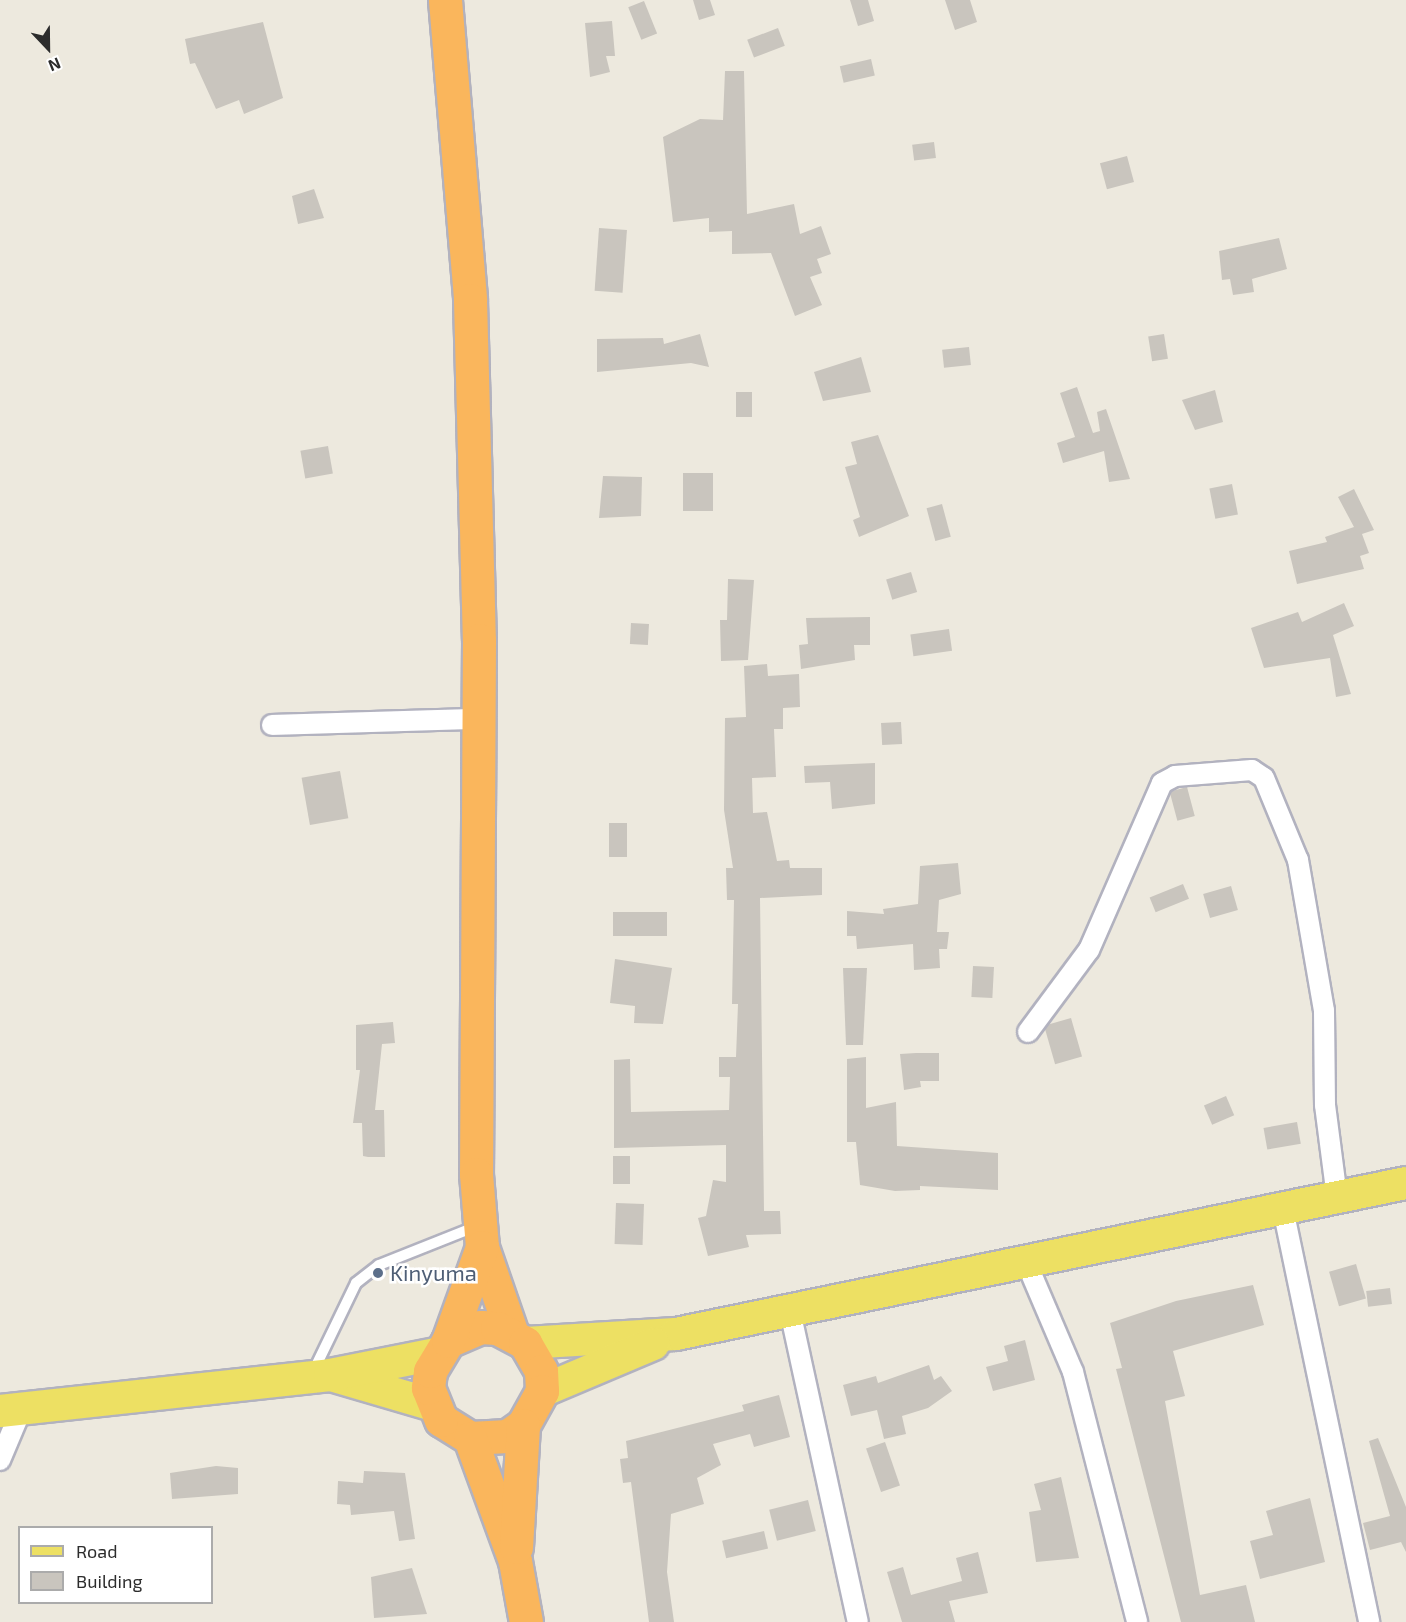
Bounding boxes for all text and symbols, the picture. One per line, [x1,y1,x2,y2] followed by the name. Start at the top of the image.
[18,18,78,78] north arrow
[46,54,64,76] text: N
[390,1260,477,1286] place label: Kinyuma
[371,1266,385,1280] marker: Kinyuma
[18,1526,213,1604] legend
[76,1540,117,1562] text: Road
[76,1570,143,1592] text: Building

